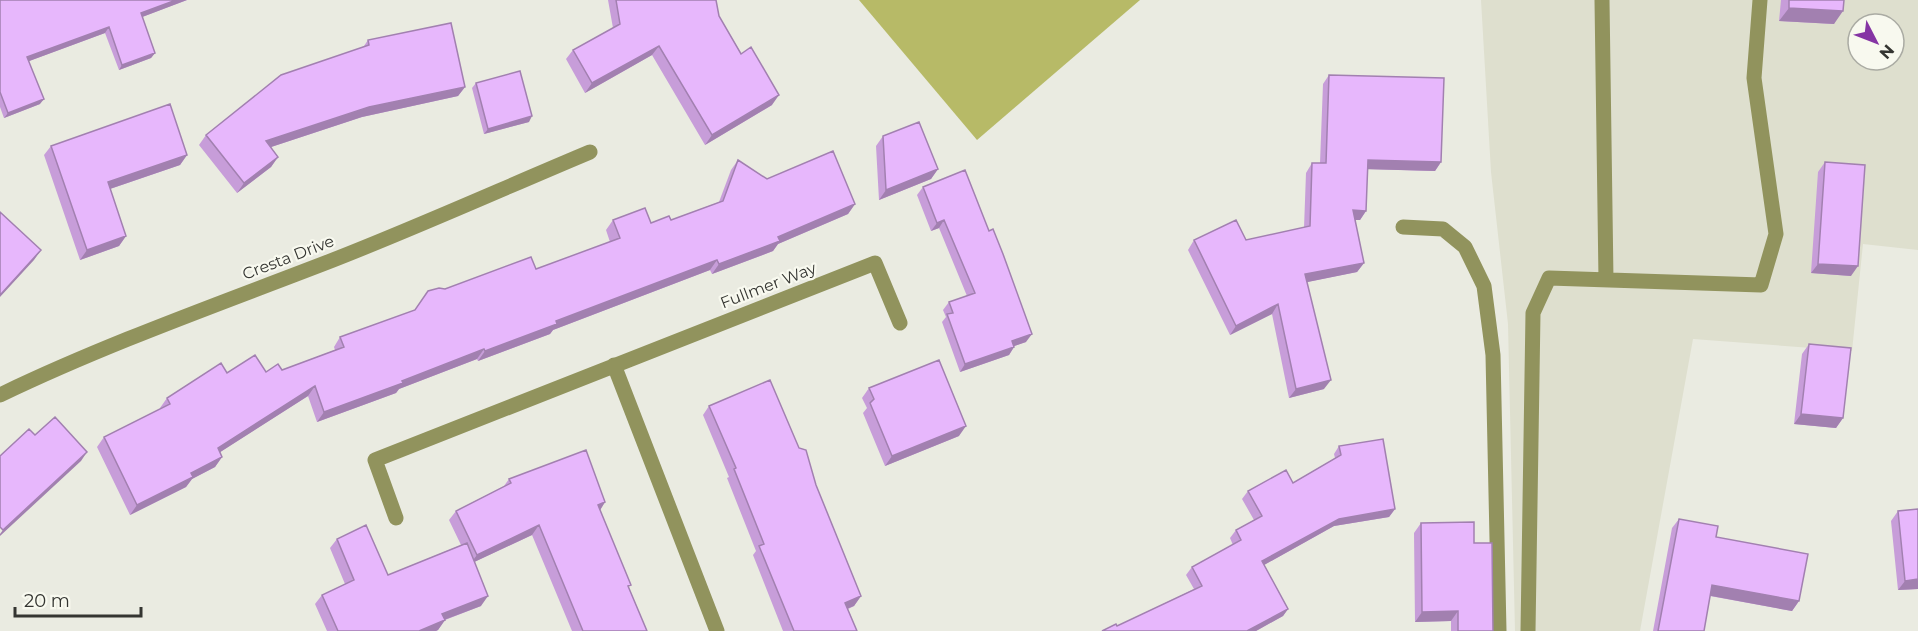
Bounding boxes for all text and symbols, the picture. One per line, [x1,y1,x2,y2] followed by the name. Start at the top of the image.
[1846,12,1906,72] north arrow
[1875,41,1898,63] text: N
[240,231,337,284] street label: Cresta Drive
[718,258,819,312] street label: Fullmer Way
[15,580,141,618] scale bar
[24,590,70,612] text: 20 m

